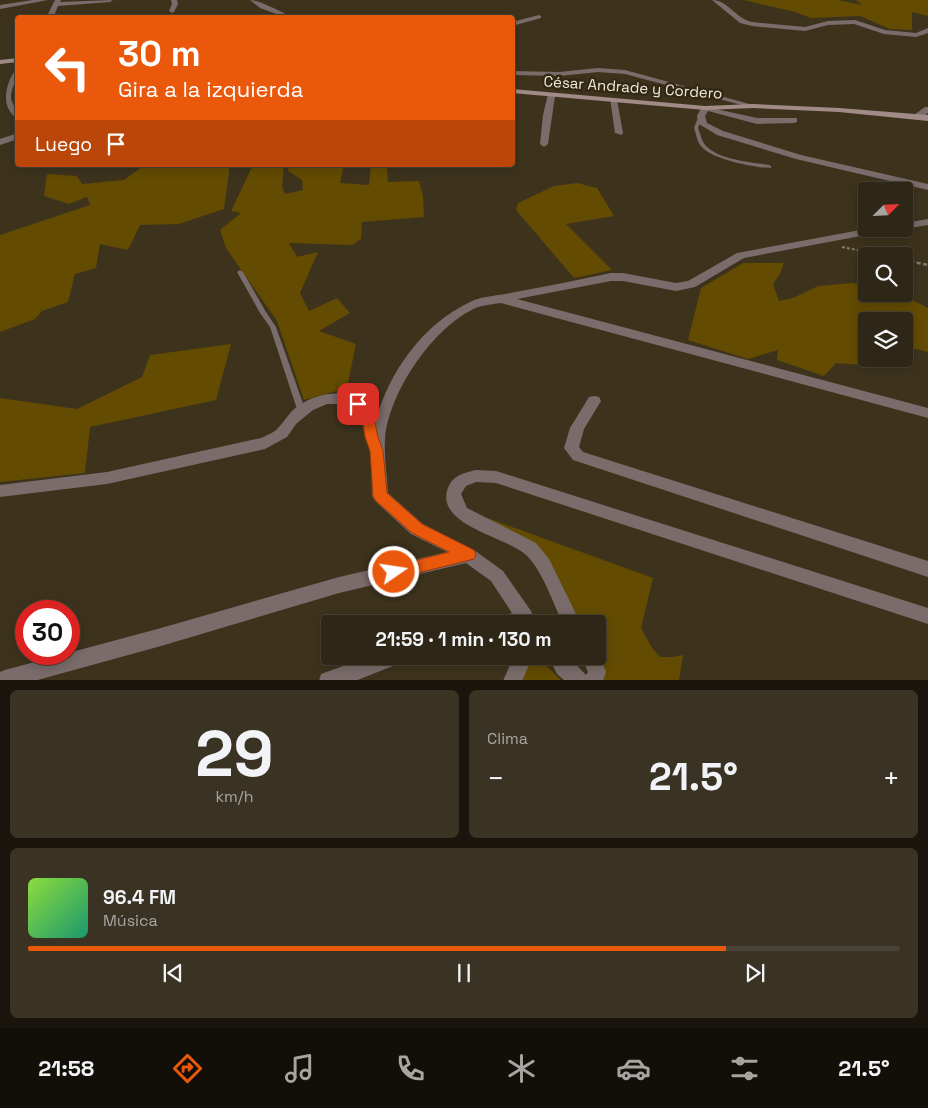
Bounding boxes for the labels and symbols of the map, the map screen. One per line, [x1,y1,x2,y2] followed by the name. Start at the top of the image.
[543,71,723,103] street label: César Andrade y Cordero
[858,182,912,238] north arrow
[337,383,379,425] pin
[367,545,419,597] position arrow
[15,600,80,665] speed limit sign: 30

